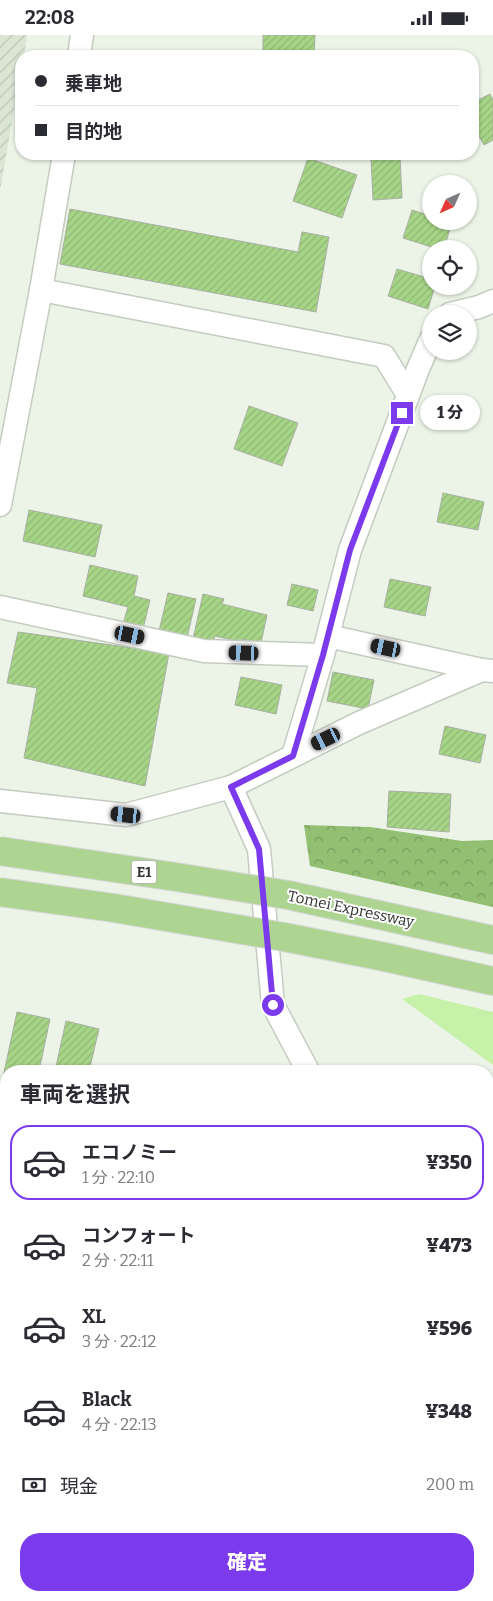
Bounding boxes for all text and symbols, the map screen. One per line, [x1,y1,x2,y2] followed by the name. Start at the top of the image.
[25,6,74,29] text: 22:08
[65,72,122,95] text: 乗車地
[65,120,122,143] text: 目的地
[422,175,478,230] north arrow
[422,175,477,360] map controls
[422,240,477,295] button: locate
[422,305,477,360] button: layers
[420,395,480,431] callout: 1 分
[391,402,413,424] route end
[437,403,463,422] text: 1 分
[113,625,146,645] car
[369,638,402,658] car
[228,645,259,661] car
[309,726,342,752] car
[110,806,141,824] car
[132,861,156,884] road number: E1
[286,887,416,931] street label: Tomei Expressway
[262,994,284,1016] route start
[20,1081,130,1108] text: 車両を選択
[22,1140,67,1185] icon: car
[82,1141,177,1164] text: エコノミー
[426,1151,472,1174] text: ¥350
[82,1168,155,1187] text: 1 分 · 22:10
[22,1223,67,1268] icon: car
[82,1224,195,1247] text: コンフォート
[426,1234,472,1257] text: ¥473
[82,1251,153,1270] text: 2 分 · 22:11
[82,1305,106,1328] text: XL
[22,1306,67,1351] icon: car
[426,1317,472,1340] text: ¥596
[82,1332,156,1351] text: 3 分 · 22:12
[82,1388,132,1411] text: Black
[22,1389,67,1434] icon: car
[425,1400,472,1423] text: ¥348
[82,1415,157,1434] text: 4 分 · 22:13
[20,1471,48,1499] icon: cash
[60,1475,98,1498] text: 現金
[426,1475,474,1494] text: 200 m
[20,1533,474,1591] button: 確定

